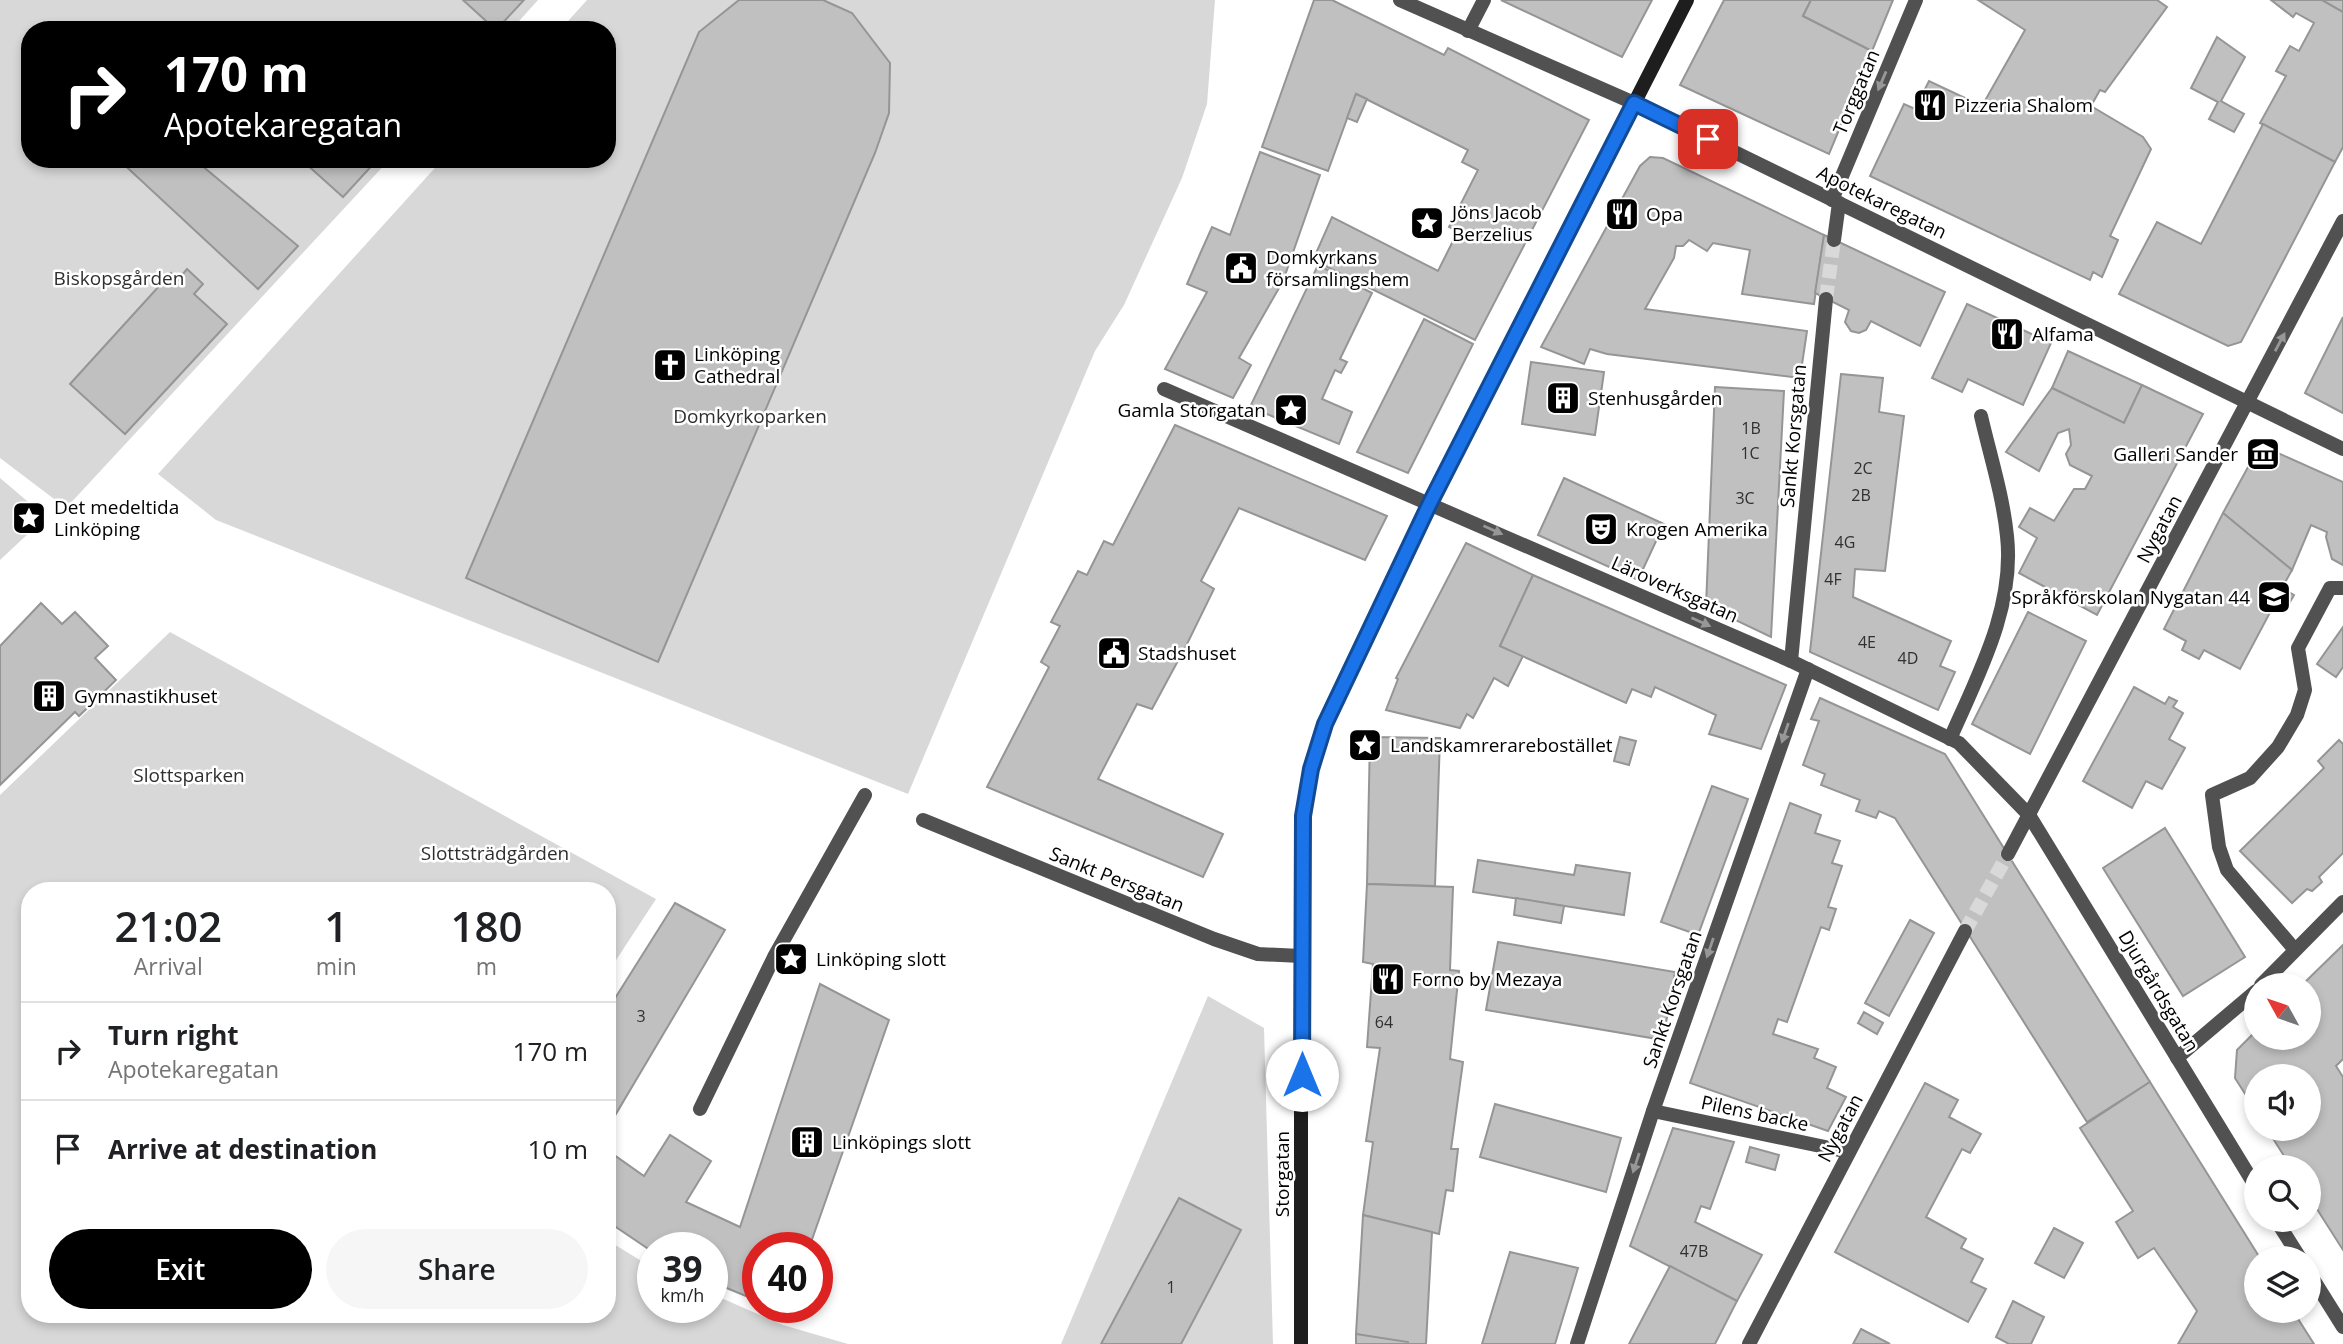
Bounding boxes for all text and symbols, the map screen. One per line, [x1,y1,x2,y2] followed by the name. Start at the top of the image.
[164,40,309,106] text: 170 m
[1826,46,1886,138] street label: Torggatan
[49,49,140,140] icon: right
[1876,71,1888,91] one-way arrow
[1911,86,1949,124] restaurant icon: Pizzeria Shalom
[1954,92,2093,118] place label: Pizzeria Shalom
[164,103,402,146] text: Apotekaregatan
[1678,109,1738,169] pin
[1689,120,1727,158] icon: arrive
[1813,159,1951,245] street label: Apotekaregatan
[1603,195,1641,233] restaurant icon: Opa
[1450,199,1542,247] place label: Jöns Jacob Berzelius
[1646,201,1683,227] place label: Opa
[1408,204,1446,242] place icon: Jöns Jacob Berzelius
[1266,244,1409,292] place label: Domkyrkans församlingshem
[1222,249,1260,287] public building icon: Domkyrkans församlingshem
[54,265,184,291] park label: Biskopsgården
[1988,315,2026,353] restaurant icon: Alfama
[2032,321,2094,347] place label: Alfama
[2274,332,2285,352] one-way arrow
[694,341,780,389] place label: Linköping Cathedral
[651,346,689,384] church icon: Linköping Cathedral
[1774,363,1812,509] street label: Sankt Korsgatan
[1544,379,1582,417] building icon: Stenhusgården
[1588,385,1722,411] place label: Stenhusgården
[1272,391,1310,429] place icon: Gamla Storgatan
[1118,397,1266,423] place label: Gamla Storgatan
[673,403,827,429] park label: Domkyrkoparken
[1741,417,1761,439] house number: 1B
[2244,435,2282,473] museum icon: Galleri Sander
[2113,441,2238,467] place label: Galleri Sander
[1740,442,1760,464] house number: 1C
[1853,457,1873,479] house number: 2C
[1851,484,1871,506] house number: 2B
[1735,487,1755,509] house number: 3C
[2130,490,2188,568] street label: Nygatan
[54,494,179,542] place label: Det medeltida Linköping
[10,499,48,537] place icon: Det medeltida Linköping
[1582,510,1620,548] theatre icon: Krogen Amerika
[1626,516,1768,542] place label: Krogen Amerika
[1482,525,1503,536] one-way arrow
[1835,531,1855,553] house number: 4G
[1607,549,1743,629] street label: Läroverksgatan
[1824,568,1842,590] house number: 4F
[2255,578,2293,616] school or university icon: Språkförskolan Nygatan 44
[2011,584,2250,610] place label: Språkförskolan Nygatan 44
[1691,616,1712,627] one-way arrow
[1858,631,1876,653] house number: 4E
[1095,634,1133,672] public building icon: Stadshuset
[1138,640,1236,666] place label: Stadshuset
[1898,647,1918,669] house number: 4D
[30,677,68,715] building icon: Gymnastikhuset
[74,683,218,709] place label: Gymnastikhuset
[1779,723,1790,744] one-way arrow
[1346,726,1384,764] place icon: Landskamrerarebostället
[1390,732,1613,758] place label: Landskamrerarebostället
[133,762,245,788] park label: Slottsparken
[421,840,569,866] park label: Slottsträdgården
[1046,840,1188,918] street label: Sankt Persgatan
[115,897,222,954] text: 21:02
[324,897,348,954] text: 1
[450,897,522,954] text: 180
[2113,926,2205,1056] street label: Djurgårdsgatan
[1636,927,1708,1071] street label: Sankt Korsgatan
[1704,937,1715,958] one-way arrow
[772,940,810,978] place icon: Linköping slott
[816,946,946,972] place label: Linköping slott
[134,950,203,982] text: Arrival
[316,950,357,982] text: min
[476,950,497,982] text: m
[1369,960,1407,998] restaurant icon: Forno by Mezaya
[1412,966,1562,992] place label: Forno by Mezaya
[2244,973,2320,1050] north arrow
[2244,973,2321,1323] map controls
[636,1005,646,1027] house number: 3
[1375,1011,1393,1033] house number: 64
[108,1017,239,1053] text: Turn right
[49,1032,87,1070] icon: right
[513,1033,588,1069] text: 170 m
[1265,1038,1339,1112] position arrow
[108,1053,279,1085] text: Apotekaregatan
[2244,1064,2321,1141] button: sound
[1699,1089,1811,1137] street label: Pilens backe
[1811,1089,1869,1167] street label: Nygatan
[788,1123,826,1161] building icon: Linköpings slott
[832,1129,971,1155] place label: Linköpings slott
[49,1130,87,1168] icon: arrive
[108,1131,377,1167] text: Arrive at destination
[527,1131,588,1167] text: 10 m
[1269,1131,1295,1217] street label: Storgatan
[1630,1152,1641,1173] one-way arrow
[2244,1155,2321,1232] button: search
[49,1229,312,1309] button: Exit
[326,1229,588,1309] button: Share
[742,1232,833,1323] speed limit sign: 40
[1680,1240,1708,1262] house number: 47B
[662,1245,703,1292] text: 39
[2244,1246,2321,1323] button: layers
[1166,1276,1176,1298] house number: 1
[661,1283,704,1307] text: km/h

